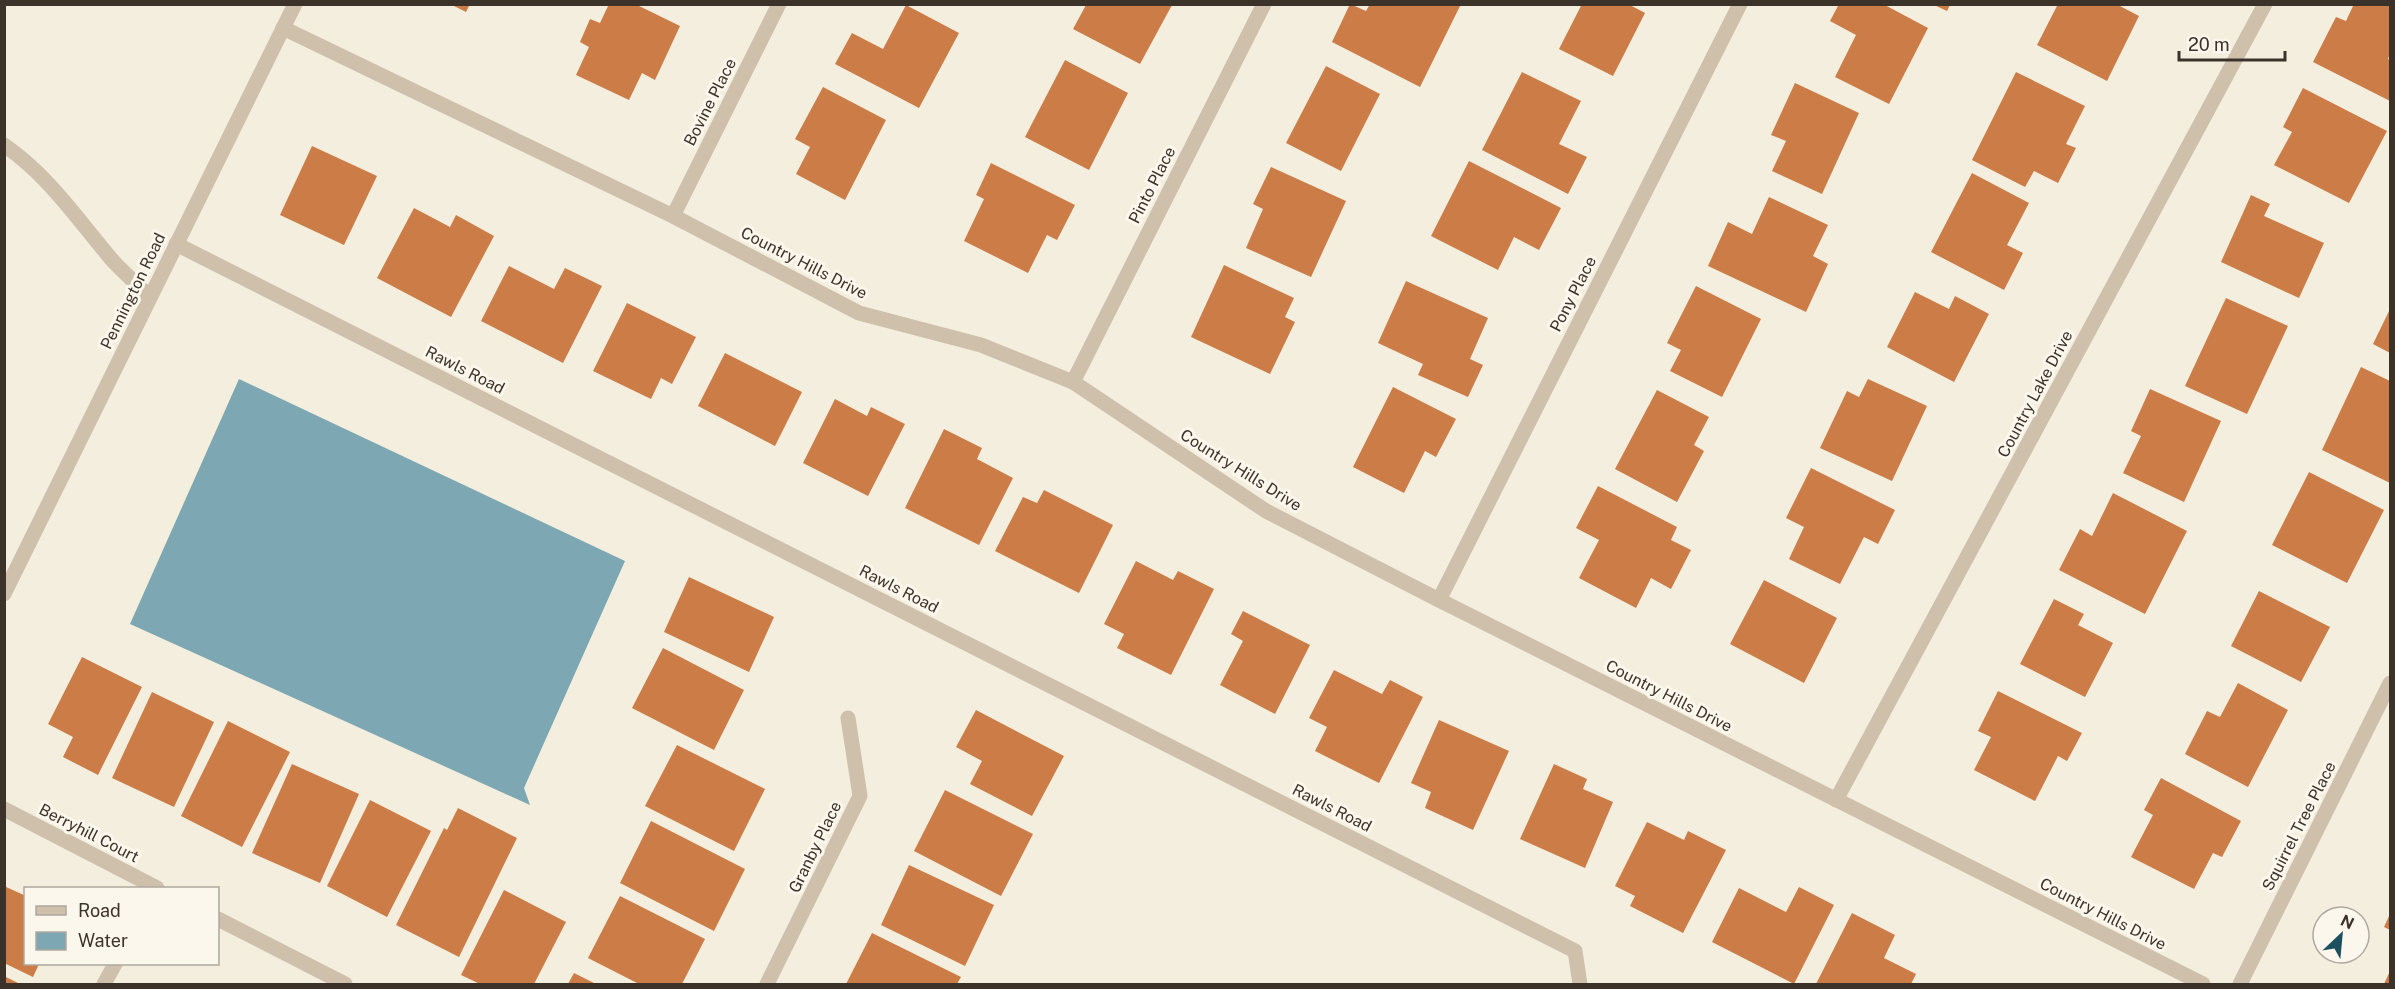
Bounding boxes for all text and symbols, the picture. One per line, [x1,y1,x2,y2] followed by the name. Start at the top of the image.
[2179,24,2286,62] scale bar
[2188,34,2230,55] text: 20 m
[680,55,740,149] street label: Bovine Place
[1125,143,1179,227] street label: Pinto Place
[738,223,870,303] street label: Country Hills Drive
[97,230,169,352] street label: Pennington Road
[1546,253,1600,335] street label: Pony Place
[1994,327,2076,461] street label: Country Lake Drive
[422,342,508,398] street label: Rawls Road
[1177,425,1305,515] street label: Country Hills Drive
[856,561,942,617] street label: Rawls Road
[1603,656,1735,736] street label: Country Hills Drive
[2258,758,2340,894] street label: Squirrel Tree Place
[1289,780,1375,836] street label: Rawls Road
[785,798,845,896] street label: Granby Place
[36,800,142,866] street label: Berryhill Court
[2037,874,2169,954] street label: Country Hills Drive
[24,887,219,965] legend
[78,900,121,921] text: Road
[2311,905,2371,965] north arrow
[2338,911,2357,933] text: N
[78,930,128,951] text: Water

